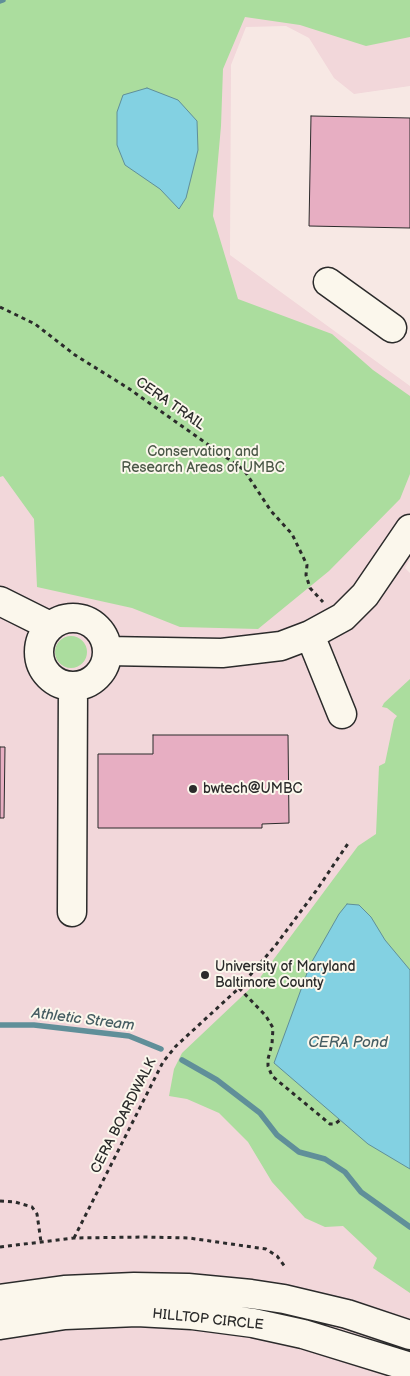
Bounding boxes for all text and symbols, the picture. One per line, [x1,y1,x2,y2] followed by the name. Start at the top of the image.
[132,374,208,434] street label: CERA TRAIL
[121,444,285,477] park label: Conservation and Research Areas of UMBC
[203,781,302,797] place label: bwtech@UMBC
[187,783,199,795] marker: bwtech@UMBC
[215,959,355,992] place label: University of Maryland Baltimore County
[199,969,211,981] marker: University of Maryland Baltimore County
[31,1005,135,1035] water label: Athletic Stream
[308,1034,388,1052] water label: CERA Pond
[88,1056,160,1176] street label: CERA BOARDWALK
[152,1306,264,1334] street label: HILLTOP CIRCLE

